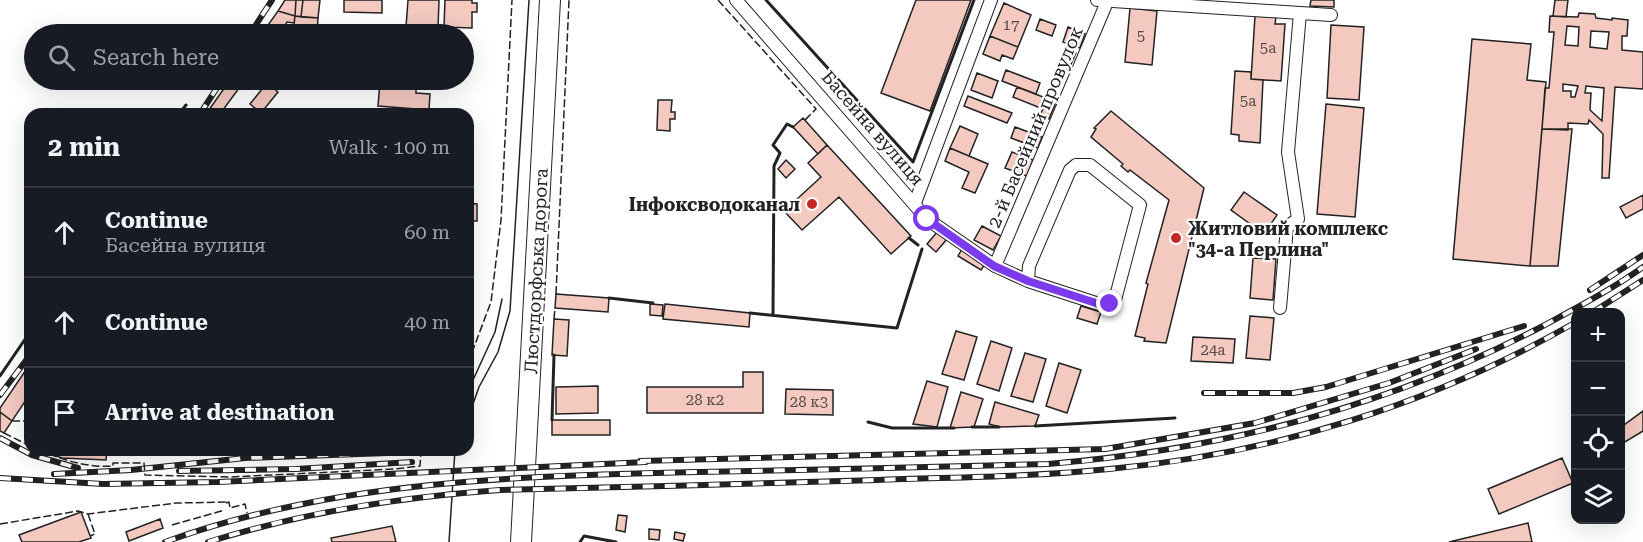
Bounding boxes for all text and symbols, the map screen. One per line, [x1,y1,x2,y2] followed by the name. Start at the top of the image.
[1003,16,1019,34] house number: 17
[983,23,1087,231] street label: 2-й Басейний провулок
[24,24,474,90] search box
[1137,27,1145,45] house number: 5
[1260,39,1276,57] house number: 5а
[45,41,78,74] icon: search
[93,45,219,70] text: Search here
[818,66,928,190] street label: Басейна вулиця
[1240,92,1256,110] house number: 5а
[48,132,120,162] text: 2 min
[329,135,450,159] text: Walk · 100 m
[520,167,552,374] street label: Люстдорфська дорога
[629,194,800,215] place label: Інфоксводоканал
[805,197,819,211] marker: Інфоксводоканал
[913,205,939,231] route start
[105,208,208,233] text: Continue
[48,216,81,249] icon: ahead
[1188,218,1388,260] place label: Житловий комплекс "34-а Перлина"
[404,220,450,244] text: 60 m
[1169,231,1183,245] marker: Житловий комплекс "34-а Перлина"
[105,233,266,257] text: Басейна вулиця
[1096,290,1122,316] route end
[48,306,81,339] icon: ahead
[1571,308,1625,524] map controls
[1571,308,1625,362] button: +
[105,310,208,335] text: Continue
[404,310,450,334] text: 40 m
[1201,341,1225,359] house number: 24а
[1571,362,1625,416] button: −
[686,391,724,409] house number: 28 к2
[790,393,828,411] house number: 28 к3
[48,396,81,429] icon: arrive
[105,400,334,425] text: Arrive at destination
[1571,416,1625,470] button: locate
[1571,470,1625,524] button: layers

